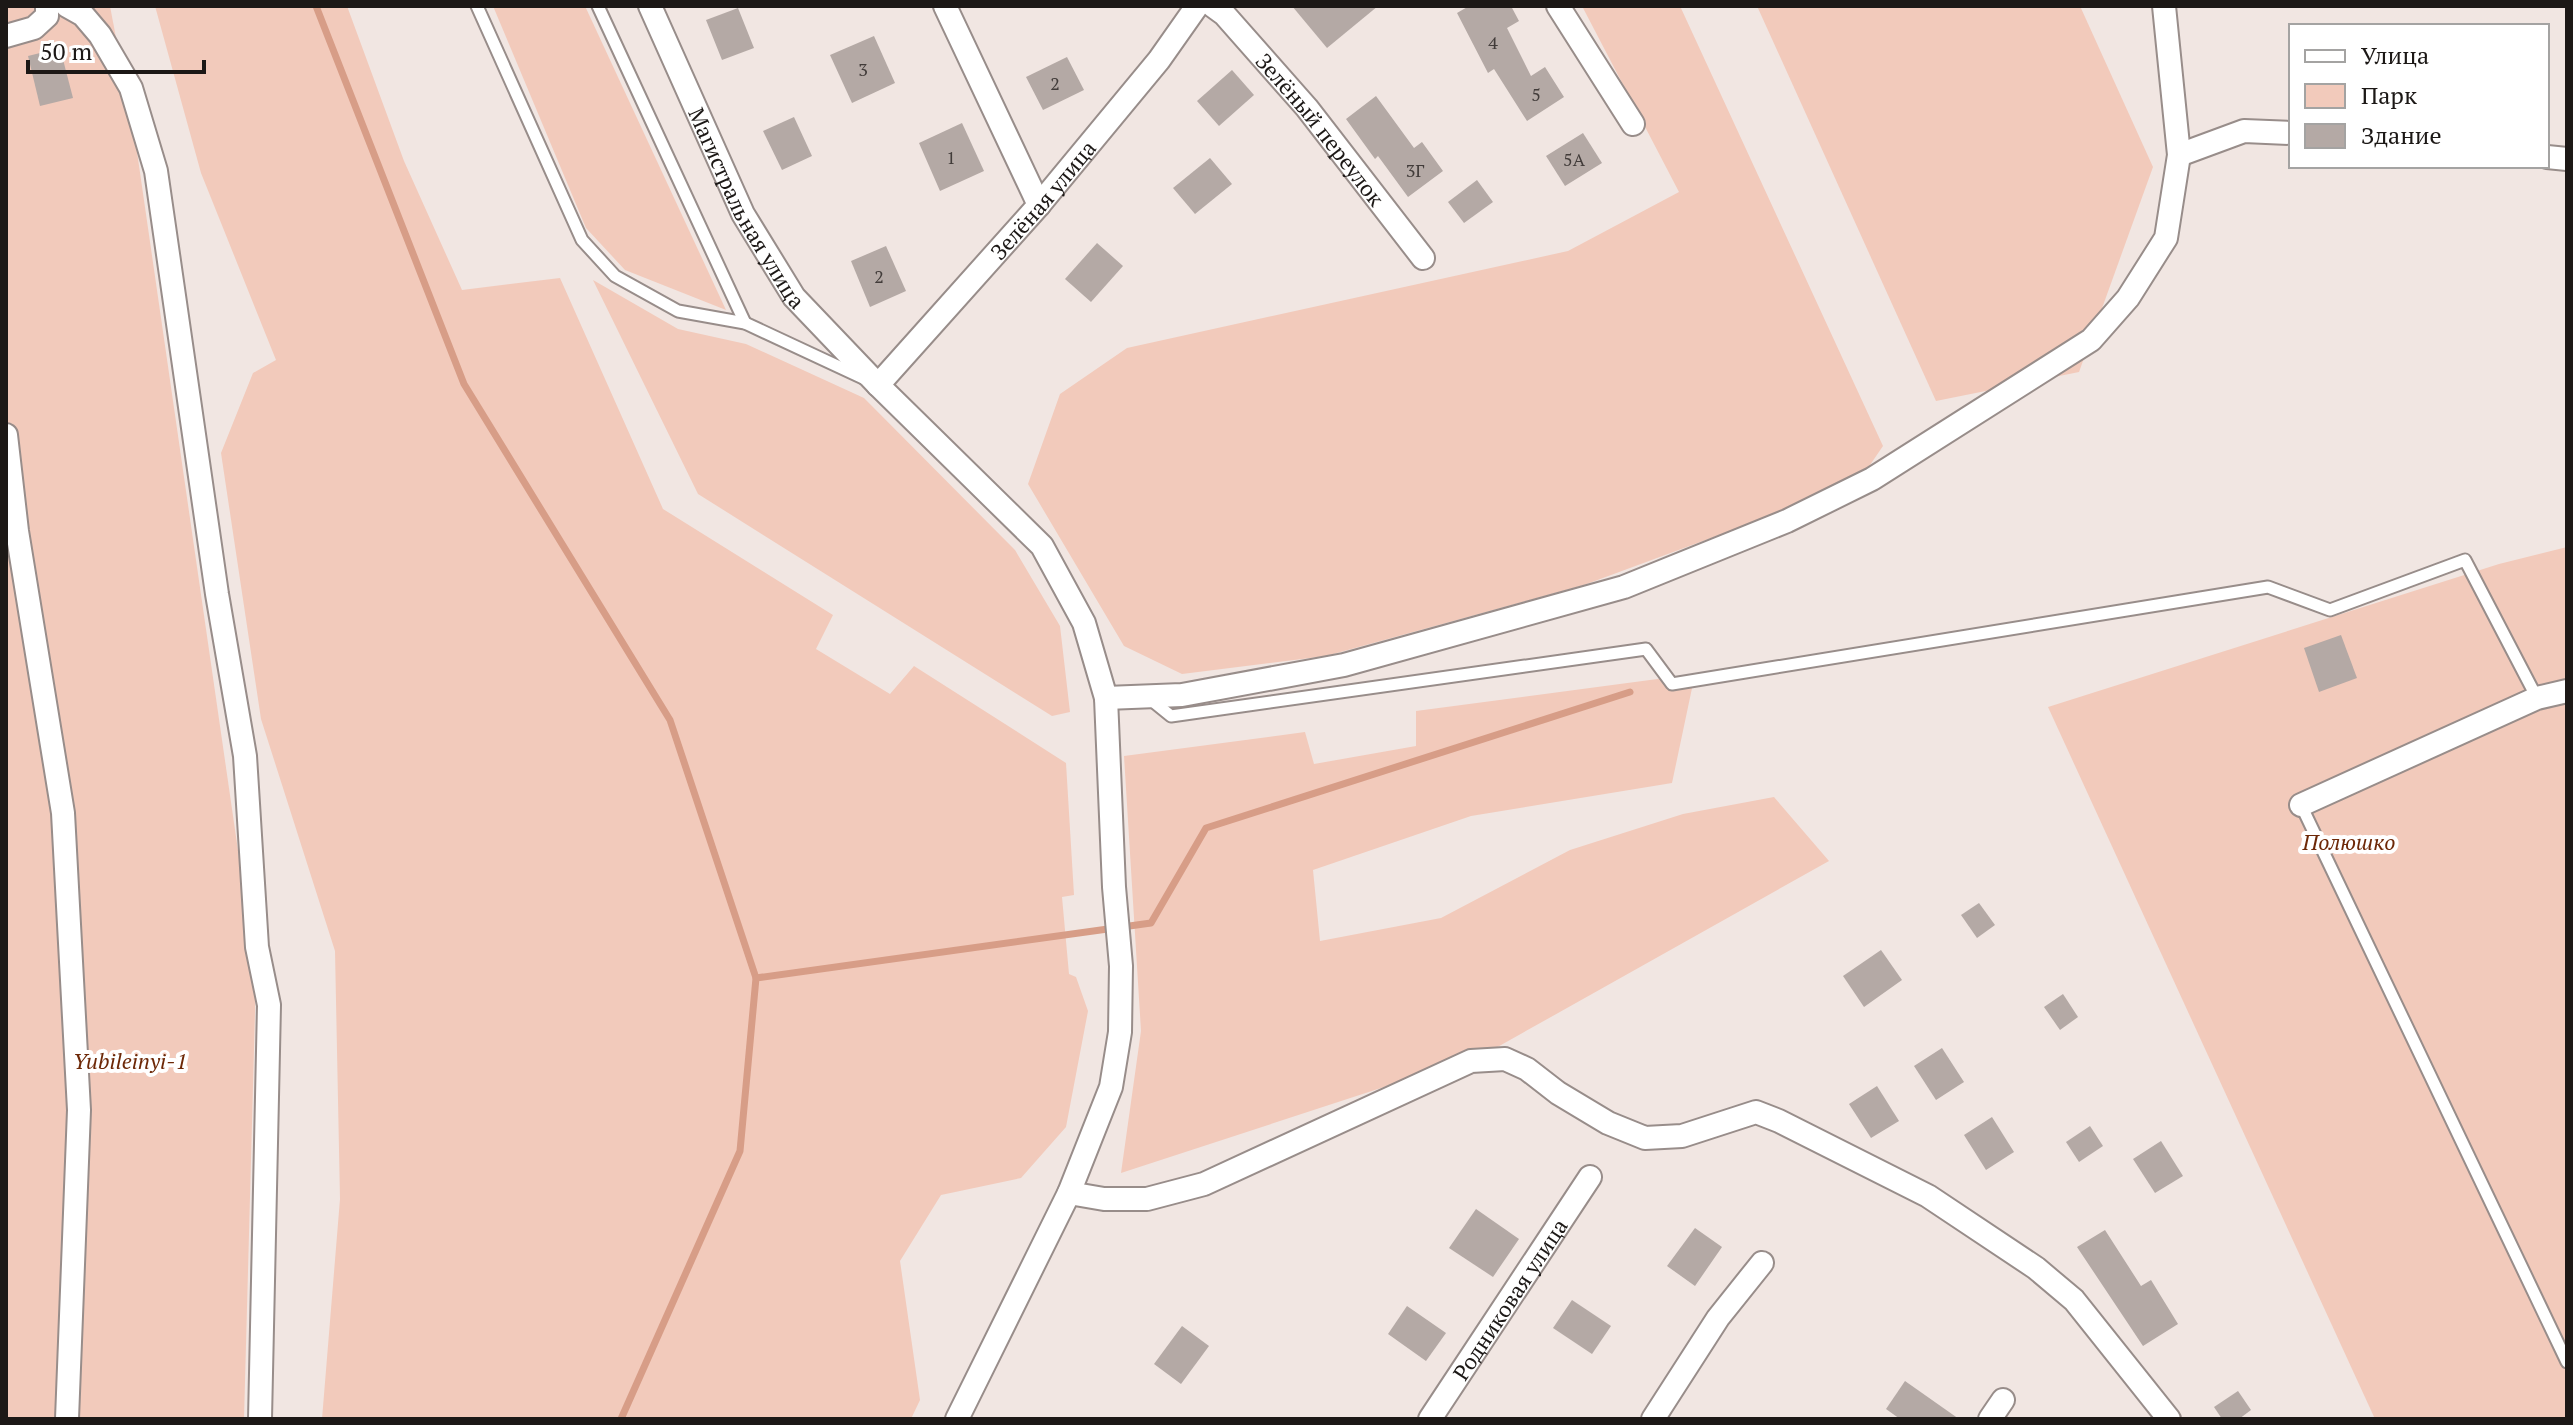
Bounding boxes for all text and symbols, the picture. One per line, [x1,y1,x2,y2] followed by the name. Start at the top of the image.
[28,24,204,74] scale bar
[2289,24,2549,168] legend
[1488,30,1498,54] house number: 4
[40,35,92,67] text: 50 m
[2361,39,2429,71] text: Улица
[1250,46,1392,211] street label: Зелёный переулок
[858,57,868,81] house number: 3
[1050,71,1060,95] house number: 2
[2361,79,2417,111] text: Парк
[1531,82,1541,106] house number: 5
[683,103,812,314] street label: Магистральная улица
[2361,119,2442,151] text: Здание
[983,134,1102,265] street label: Зелёная улица
[946,145,956,169] house number: 1
[1563,147,1586,171] house number: 5А
[1406,158,1424,182] house number: 3Г
[874,264,884,288] house number: 2
[2302,827,2395,856] park label: Полюшко
[73,1046,187,1075] park label: Yubileinyi-1
[1446,1213,1573,1385] street label: Родниковая улица

